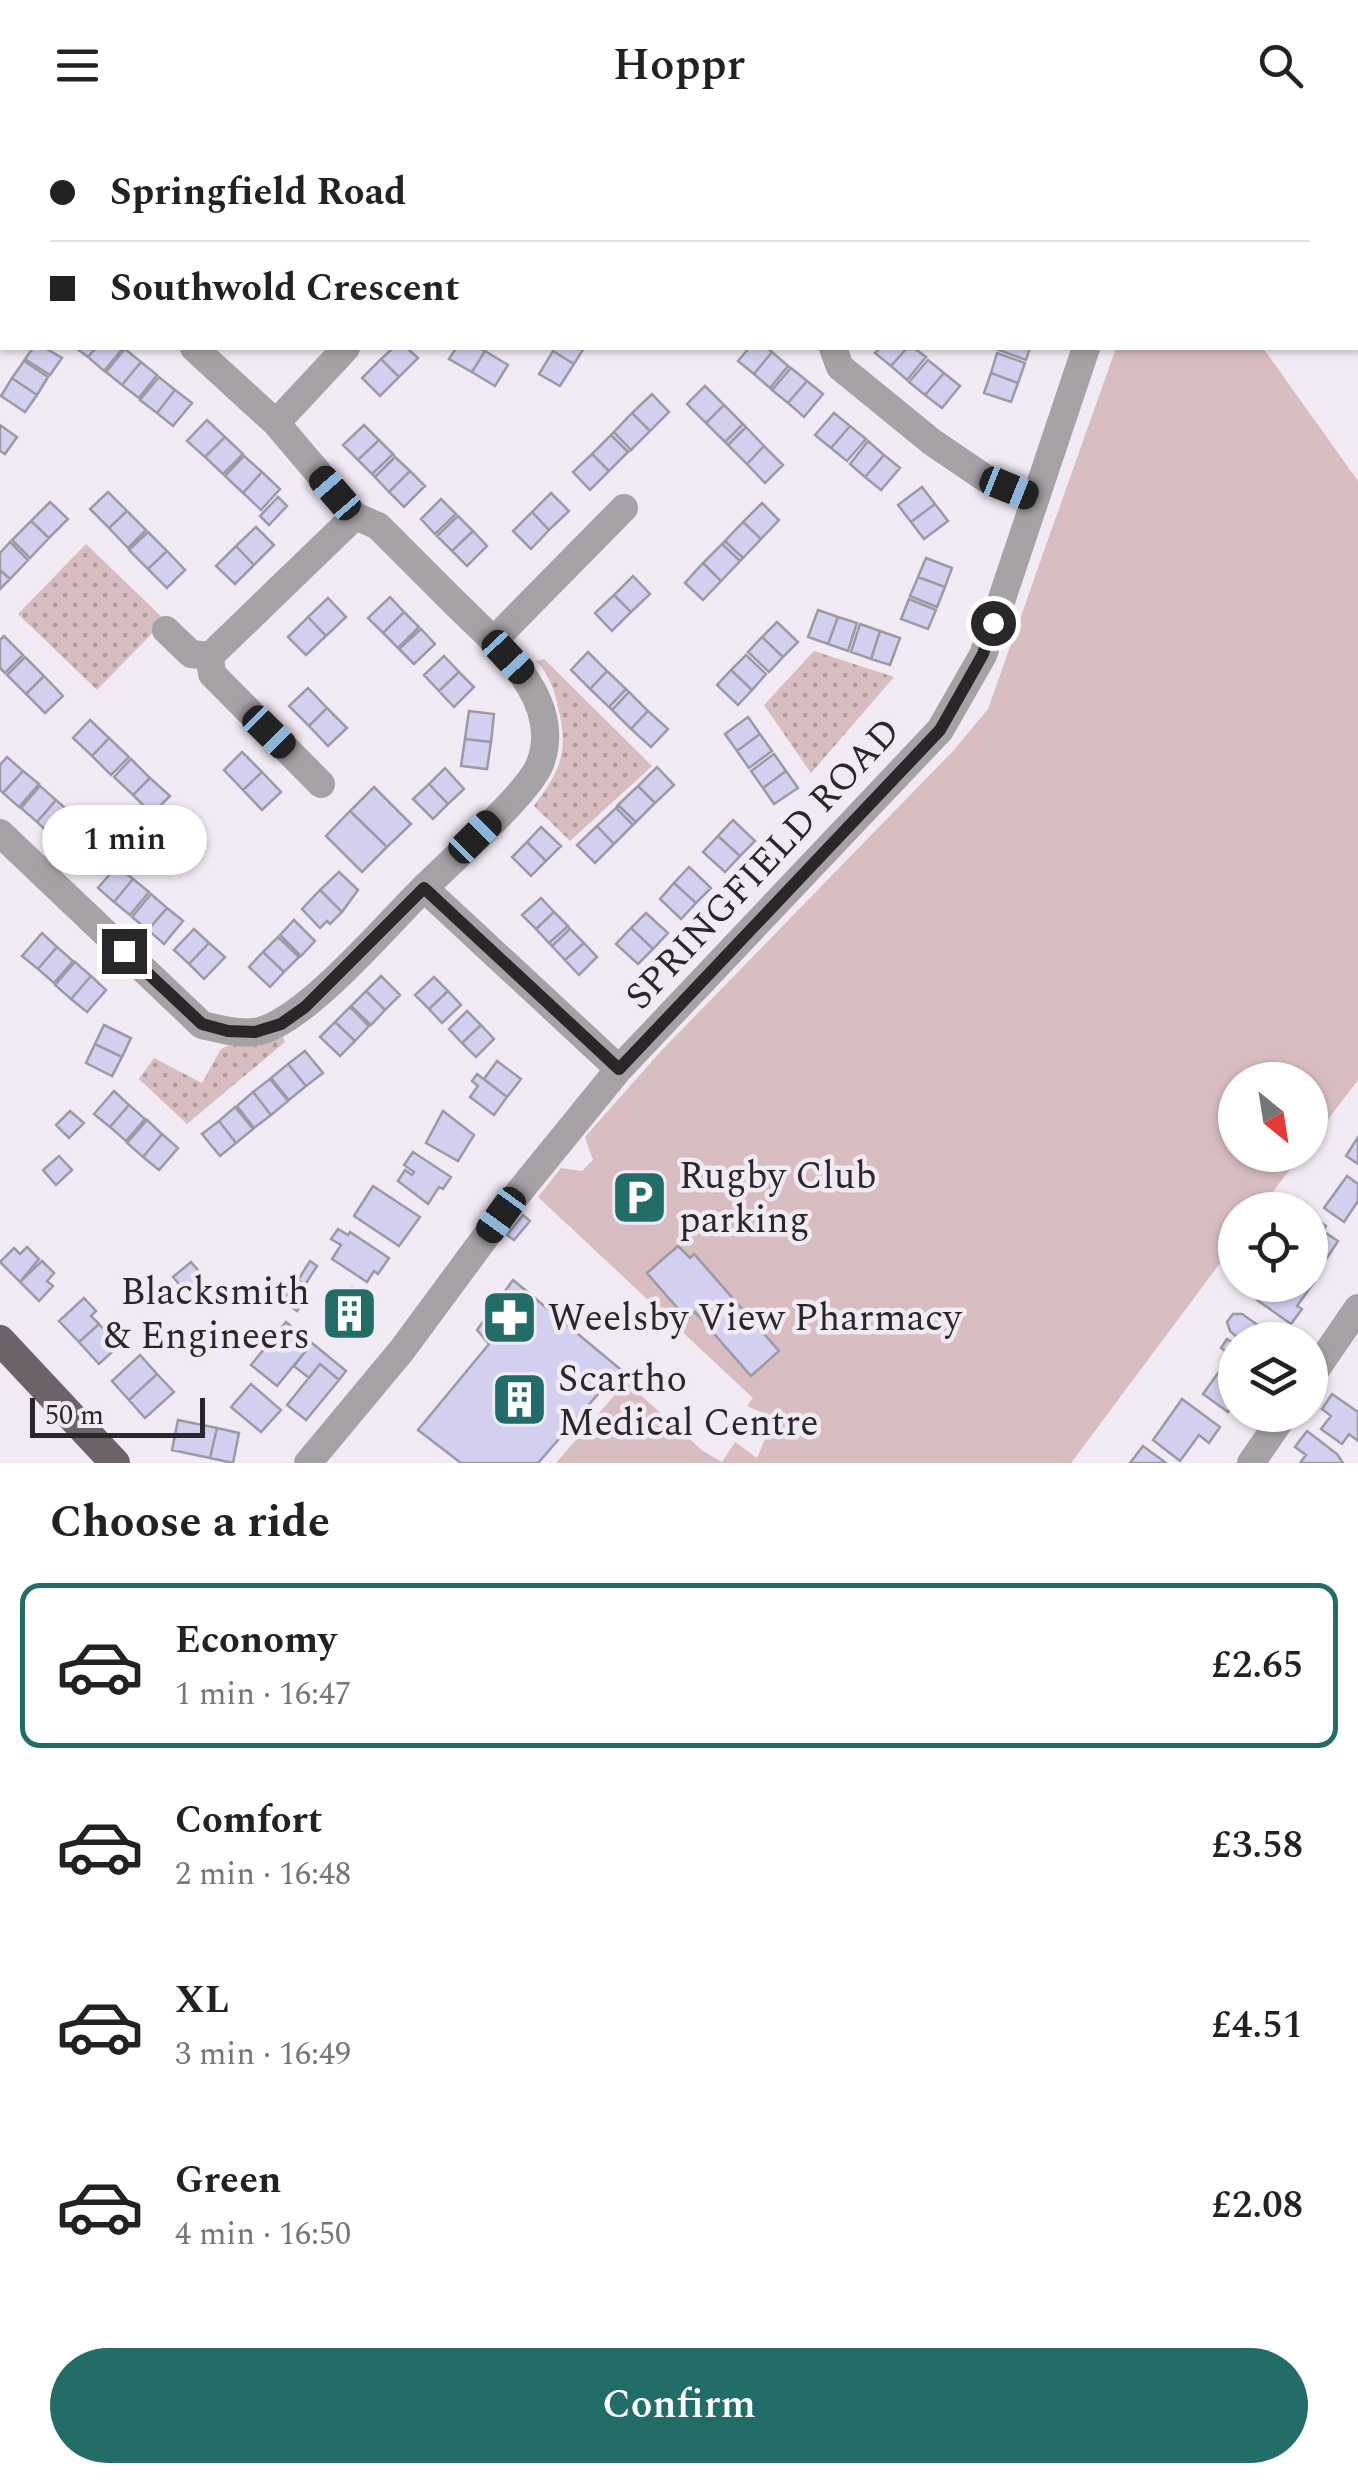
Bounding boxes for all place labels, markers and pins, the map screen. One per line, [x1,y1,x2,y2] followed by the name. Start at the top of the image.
[679,1148,877,1250] place label: Rugby Club parking
[610,1167,670,1227] parking icon: Rugby Club parking
[104,1264,310,1366] place label: Blacksmith & Engineers
[319,1283,379,1343] building icon: Blacksmith & Engineers
[479,1287,539,1347] pharmacy icon: Weelsby View Pharmacy
[548,1290,963,1348] place label: Weelsby View Pharmacy
[558,1351,819,1453] place label: Scartho Medical Centre
[489,1370,549,1430] building icon: Scartho Medical Centre

